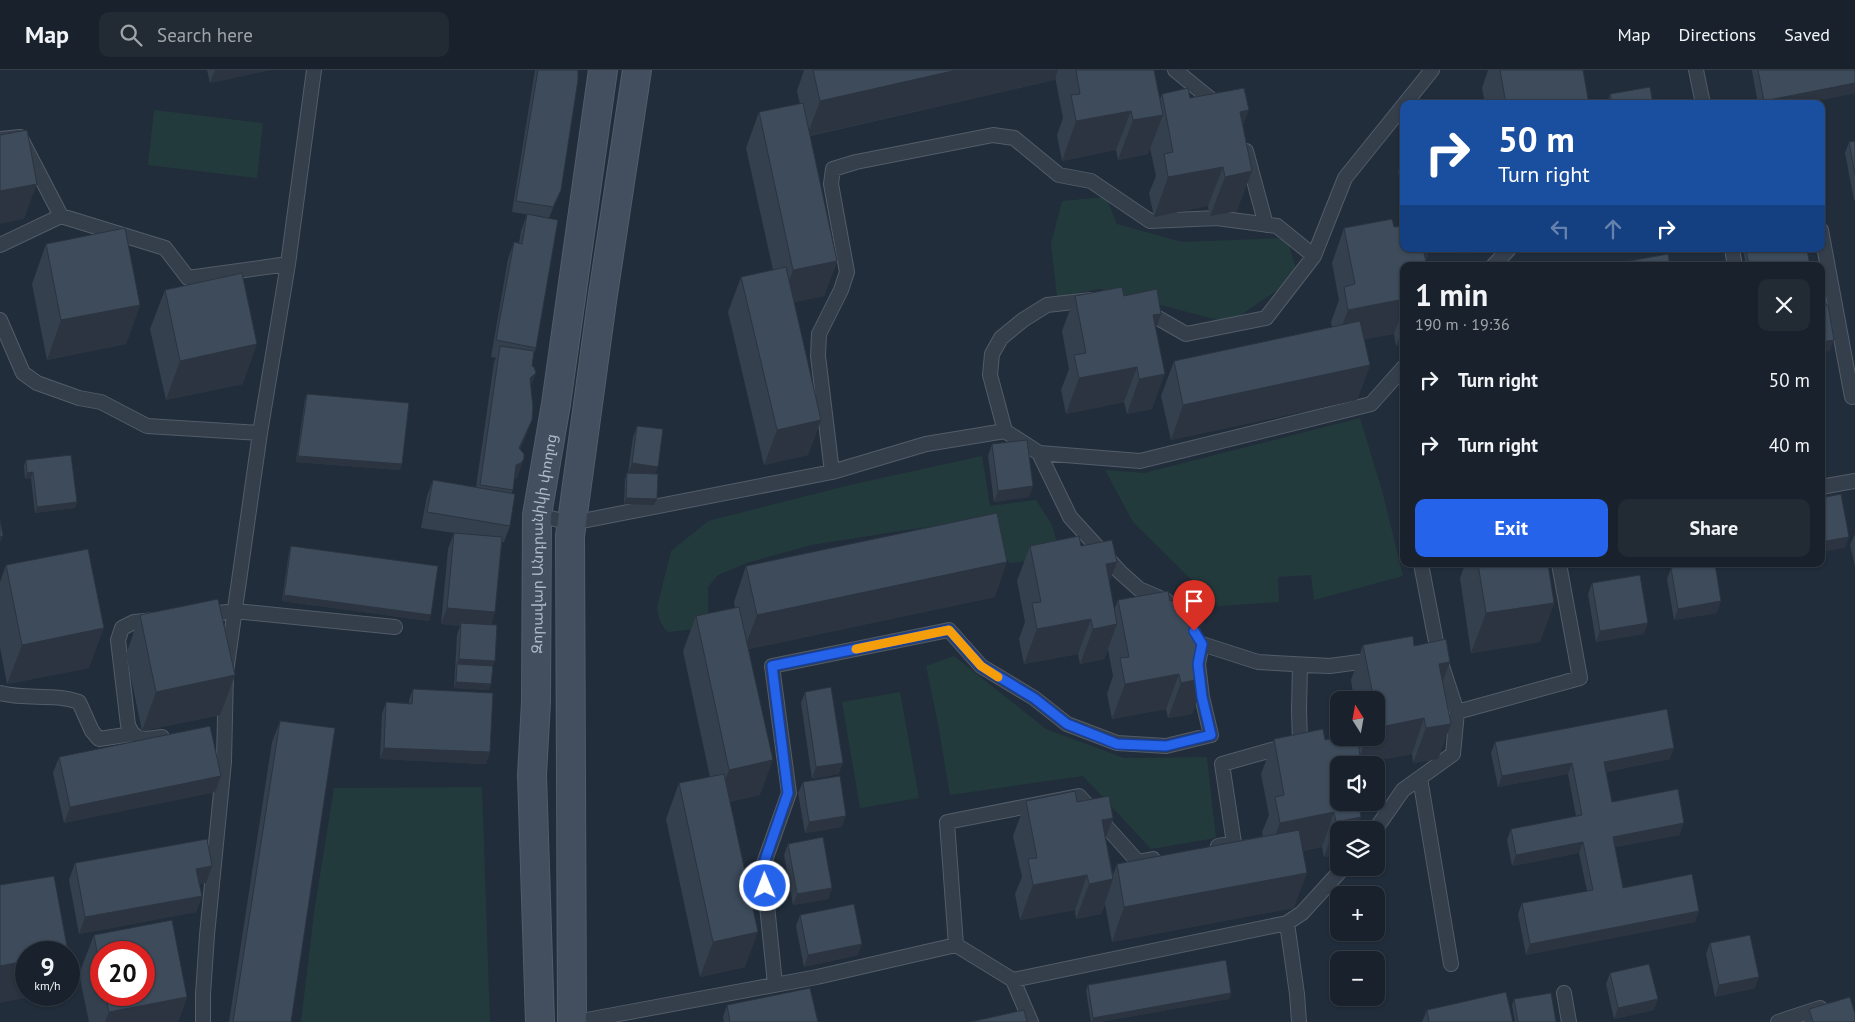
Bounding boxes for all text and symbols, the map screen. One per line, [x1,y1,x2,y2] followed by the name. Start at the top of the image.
[99,12,449,57] search box
[25,19,69,50] text: Map
[117,21,145,49] icon: search
[157,23,253,47] text: Search here
[1618,23,1650,46] text: Map
[1678,23,1756,46] text: Directions
[1784,23,1830,46] text: Saved
[1498,116,1575,162] text: 50 m
[1415,120,1480,185] icon: right
[1498,160,1590,188] text: Turn right
[1546,215,1574,243] icon: left
[1599,215,1627,243] icon: ahead
[1652,215,1680,243] icon: right
[1415,275,1488,314] text: 1 min
[1758,279,1810,331] button: close
[1415,314,1510,334] text: 190 m · 19:36
[1415,366,1443,394] icon: right
[1458,368,1538,392] text: Turn right
[1769,368,1810,392] text: 50 m
[1415,431,1443,459] icon: right
[527,432,560,654] street label: Զորավար Անդրանիկի փողոց
[1458,433,1538,457] text: Turn right
[1769,433,1810,457] text: 40 m
[1415,499,1608,557] button: Exit
[1618,499,1810,557] button: Share
[1173,580,1215,631] pin
[1180,587,1208,615] icon: arrive
[1330,691,1385,746] north arrow
[1330,691,1385,1006] map controls
[1330,756,1385,811] button: sound
[1330,821,1385,876] button: layers
[738,859,790,911] position arrow
[1330,886,1385,941] button: +
[90,941,155,1006] speed limit sign: 20
[40,951,55,983] text: 9
[1330,951,1385,1006] button: −
[34,978,61,993] text: km/h

